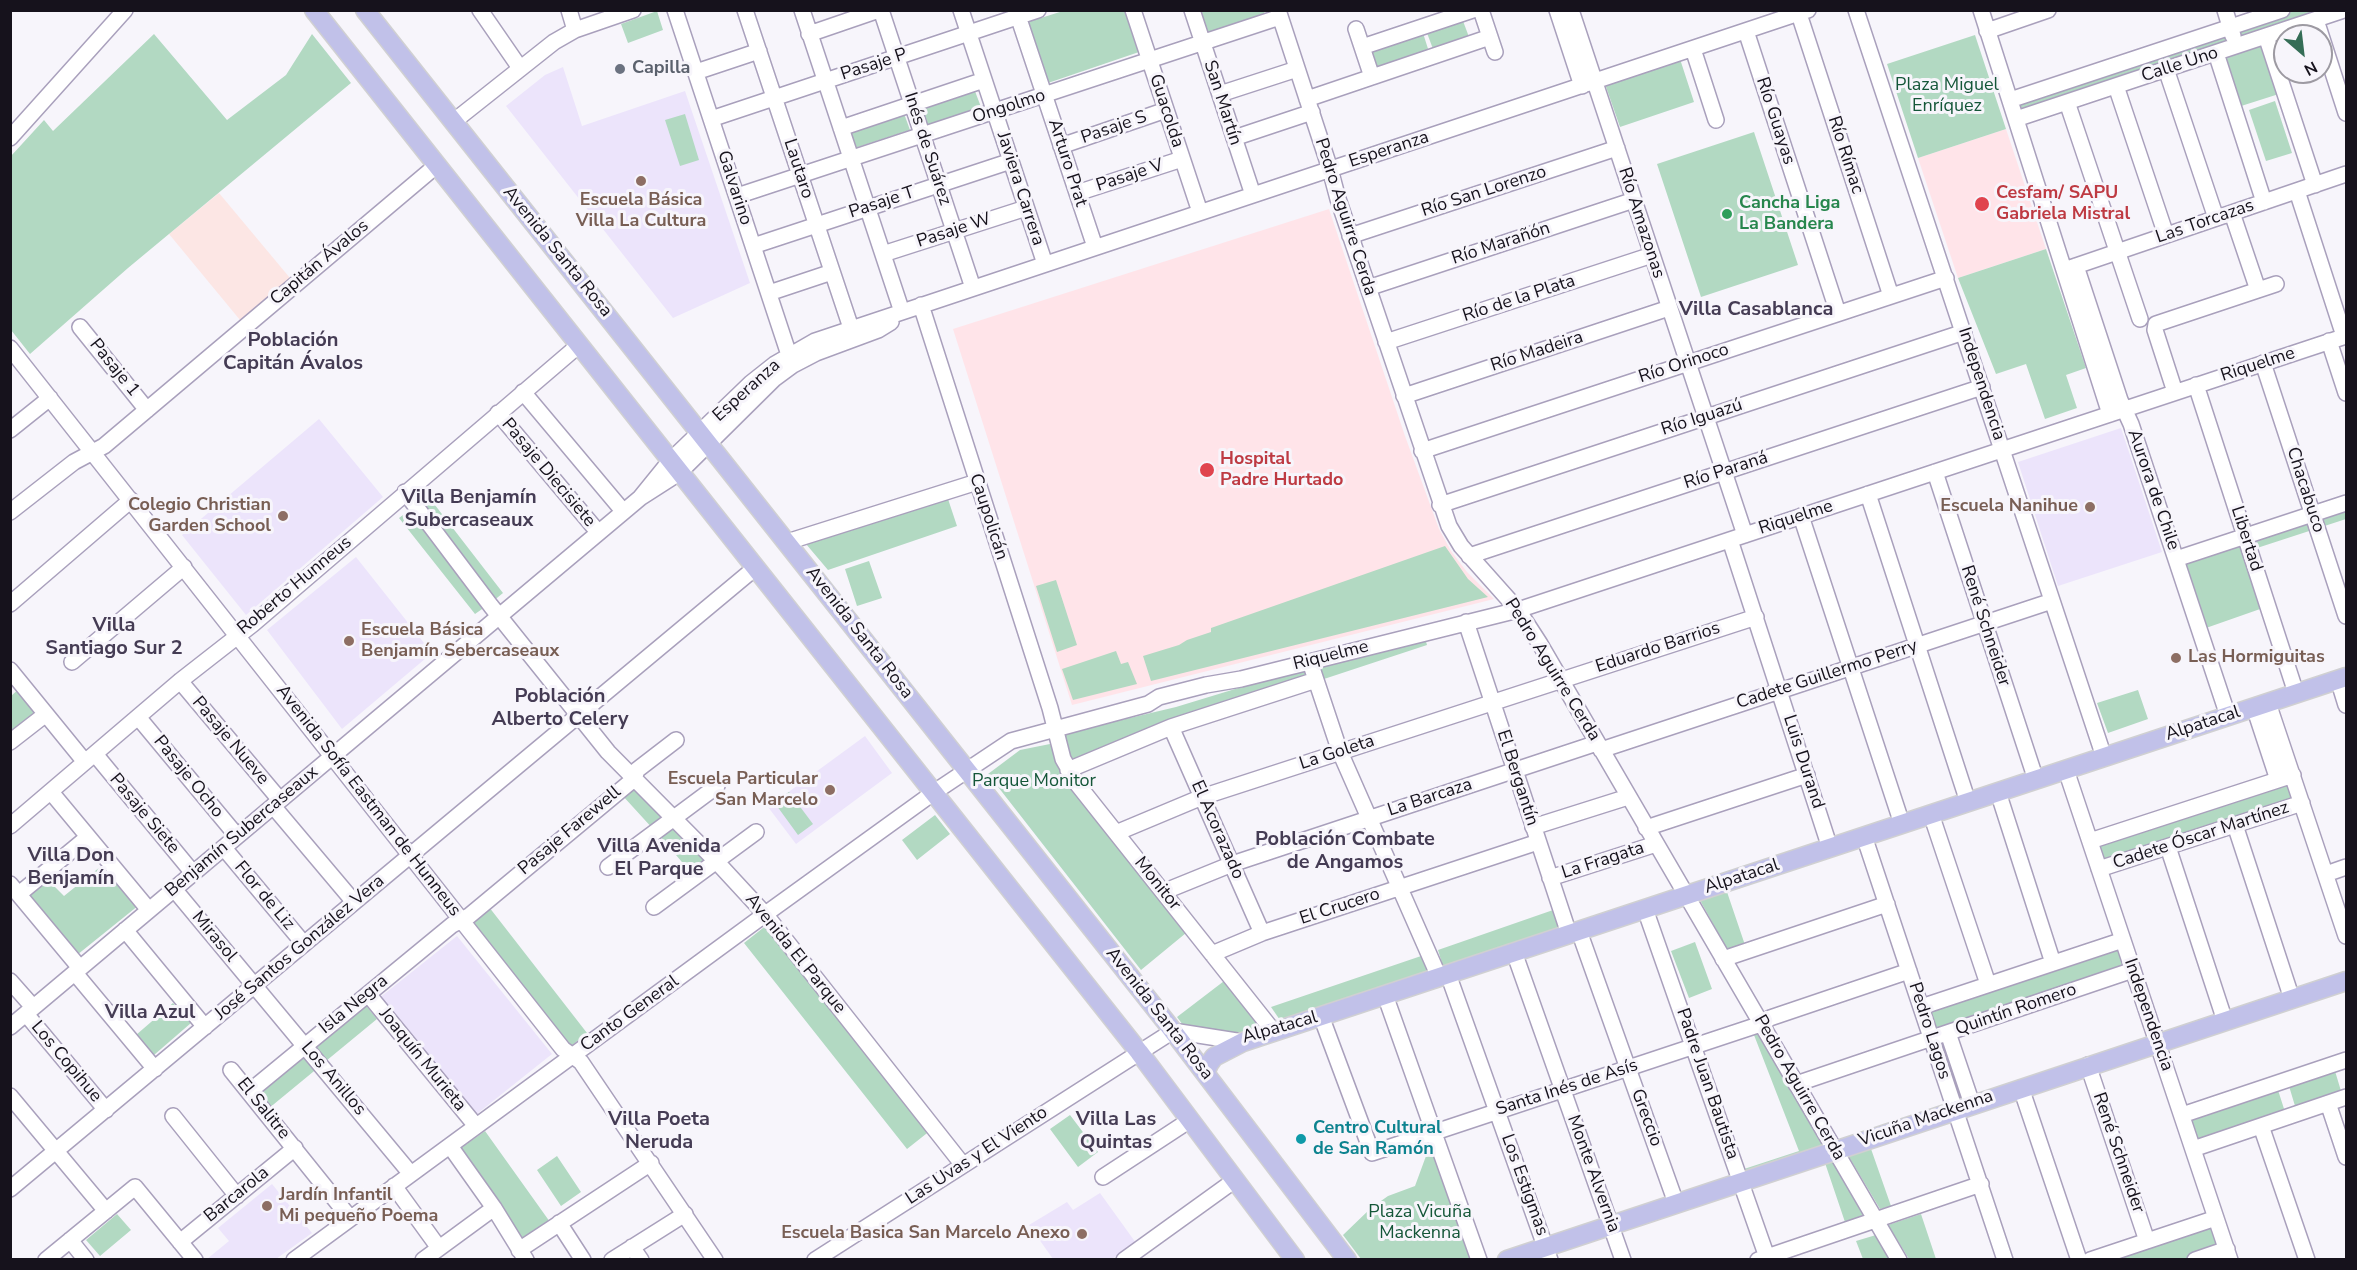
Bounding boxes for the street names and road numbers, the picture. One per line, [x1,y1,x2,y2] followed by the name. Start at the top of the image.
[2139,42,2221,88] street label: Calle Uno
[838,44,910,86] street label: Pasaje P
[1198,58,1246,148] street label: San Martín
[1144,71,1188,151] street label: Guacolda
[1751,75,1799,167] street label: Río Guayas
[970,85,1048,129] street label: Ongolmo
[899,90,955,208] street label: Inés de Suárez
[1078,107,1150,149] street label: Pasaje S
[1822,113,1868,197] street label: Río Rímac
[1043,116,1091,210] street label: Arturo Prat
[1346,127,1432,173] street label: Esperanza
[991,129,1049,249] street label: Javiera Carrera
[778,136,818,202] street label: Lautaro
[1309,136,1381,298] street label: Pedro Aguirre Cerda
[712,148,756,228] street label: Galvarino
[1094,155,1166,197] street label: Pasaje V
[1419,162,1549,222] street label: Río San Lorenzo
[1613,165,1669,281] street label: Río Amazonas
[498,182,616,322] street label: Avenida Santa Rosa
[846,182,918,224] street label: Pasaje T
[2153,195,2257,249] street label: Las Torcazas
[914,209,994,253] street label: Pasaje W
[266,216,374,310] street label: Capitán Ávalos
[1449,218,1553,270] street label: Río Marañón
[1460,271,1578,327] street label: Río de la Plata
[1953,325,2009,443] street label: Independencia
[1488,327,1586,377] street label: Río Madeira
[84,335,144,401] street label: Pasaje 1
[1636,339,1732,389] street label: Río Orinoco
[2218,343,2298,387] street label: Riquelme
[709,355,785,427] street label: Esperanza
[1659,395,1745,441] street label: Río Iguazú
[496,414,600,532] street label: Pasaje Diecisiete
[2122,427,2184,553] street label: Aurora de Chile
[2281,445,2329,535] street label: Chacabuco
[1681,447,1771,495] street label: Río Paraná
[964,471,1012,563] street label: Caupolicán
[1756,496,1836,540] street label: Riquelme
[2225,504,2267,574] street label: Libertad
[234,532,356,640] street label: Roberto Hunneus
[801,563,917,703] street label: Avenida Santa Rosa
[1955,563,2015,689] street label: René Schneider
[1499,595,1605,745] street label: Pedro Aguirre Cerda
[1593,618,1723,678] street label: Eduardo Barrios
[1291,636,1371,676] street label: Riquelme
[1734,636,1920,714] street label: Cadete Guillermo Perry
[271,681,465,921] street label: Avenida Sofía Eastman de Hunneus
[187,692,273,790] street label: Pasaje Nueve
[2163,702,2243,746] street label: Alpatacal
[1778,712,1828,812] street label: Luis Durand
[1491,727,1543,829] street label: El Bergantín
[1297,731,1377,775] street label: La Goleta
[148,732,228,822] street label: Pasaje Ocho
[161,762,323,902] street label: Benjamín Subercaseaux
[104,770,184,858] street label: Pasaje Siete
[1385,774,1475,822] street label: La Barcaza
[1186,777,1248,883] street label: El Acorazado
[514,782,626,880] street label: Pasaje Farewell
[2110,797,2292,875] street label: Cadete Óscar Martínez
[1559,838,1647,884] street label: La Fragata
[1129,853,1185,915] street label: Monitor
[1702,855,1782,899] street label: Alpatacal
[229,857,299,935] street label: Flor de Liz
[211,871,389,1025] street label: José Santos González Vera
[1297,884,1383,930] street label: El Crucero
[740,890,850,1018] street label: Avenida El Parque
[187,907,241,967] street label: Mirasol
[1101,944,1217,1084] street label: Avenida Santa Rosa
[2119,956,2177,1074] street label: Independencia
[315,971,393,1039] street label: Isla Negra
[577,971,683,1057] street label: Canto General
[1953,979,2079,1041] street label: Quintín Romero
[1903,980,1955,1082] street label: Pedro Lagos
[374,1004,470,1116] street label: Joaquín Murieta
[1671,1006,1743,1162] street label: Padre Juan Bautista
[1240,1007,1320,1049] street label: Alpatacal
[1749,1011,1849,1165] street label: Pedro Aguirre Cerda
[26,1017,106,1107] street label: Los Copihue
[296,1038,370,1120] street label: Los Anillos
[1493,1055,1641,1121] street label: Santa Inés de Asís
[232,1074,294,1144] street label: El Salitre
[1626,1086,1666,1150] street label: Greccio
[1856,1086,1996,1152] street label: Vicuña Mackenna
[2087,1090,2149,1216] street label: René Schneider
[902,1102,1052,1210] street label: Las Uvas y El Viento
[1562,1112,1624,1236] street label: Monte Alvernia
[1496,1131,1552,1239] street label: Los Estigmas
[200,1162,274,1228] street label: Barcarola

